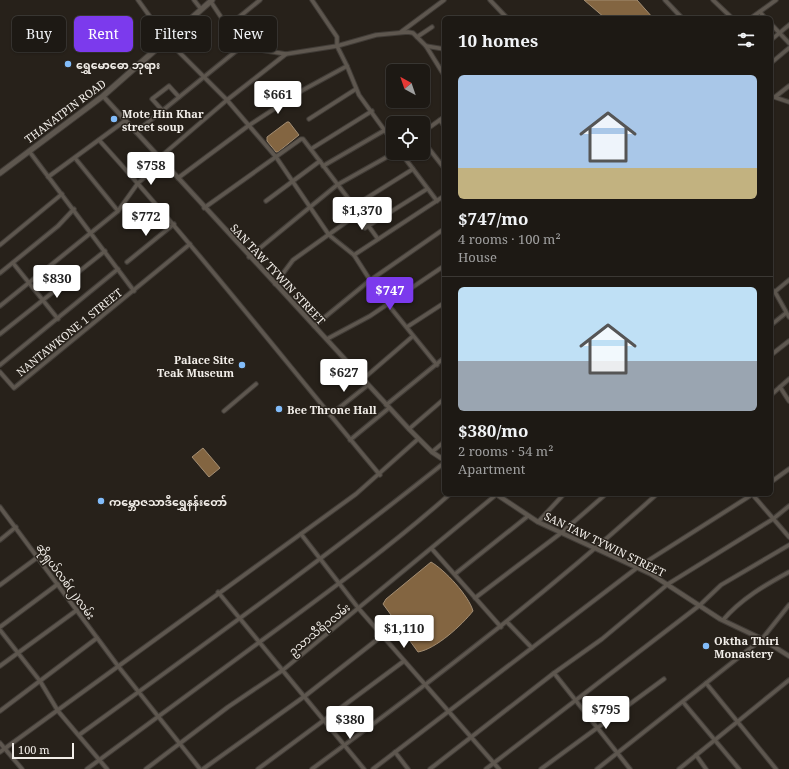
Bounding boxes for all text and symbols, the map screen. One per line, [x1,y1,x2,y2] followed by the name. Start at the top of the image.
[12,16,66,52] chip: Buy
[74,16,133,52] chip: Rent
[141,16,211,52] chip: Filters
[219,16,277,52] chip: New
[458,29,538,52] text: 10 homes
[735,29,757,51] icon: filters
[76,57,160,75] place label: ရွှေမောဓော ဘုရား
[63,59,73,69] marker: ရွှေမောဓော ဘုရား
[386,64,430,108] north arrow
[386,64,430,160] map controls
[21,75,109,147] street label: THANATPIN ROAD
[254,81,302,115] pin: $661
[263,85,293,103] text: $661
[572,101,644,173] icon: home
[122,106,204,134] place label: Mote Hin Khar street soup
[109,114,119,124] marker: Mote Hin Khar street soup
[386,116,430,160] button: locate
[127,152,175,186] pin: $758
[136,156,166,174] text: $758
[329,197,395,231] pin: $1,370
[342,201,382,219] text: $1,370
[122,203,170,237] pin: $772
[131,207,161,225] text: $772
[458,207,529,230] text: $747/mo
[227,220,329,328] street label: SAN TAW TYWIN STREET
[458,230,561,248] text: 4 rooms · 100 m²
[458,248,497,266] text: House
[33,265,81,299] pin: $830
[42,269,72,287] text: $830
[366,277,414,311] pin: $747
[375,281,405,299] text: $747
[13,284,125,379] street label: NANTAWKONE 1 STREET
[572,313,644,385] icon: home
[157,352,234,380] place label: Palace Site Teak Museum
[320,359,368,393] pin: $627
[237,360,247,370] marker: Palace Site Teak Museum
[329,363,359,381] text: $627
[287,402,377,417] place label: Bee Throne Hall
[274,404,284,414] marker: Bee Throne Hall
[458,419,529,442] text: $380/mo
[458,442,553,460] text: 2 rooms · 54 m²
[458,460,525,478] text: Apartment
[109,494,227,512] place label: ကမ္ဘောဇသာဒီရွှေနန်းတော်
[96,496,106,506] marker: ကမ္ဘောဇသာဒီရွှေနန်းတော်
[542,508,668,580] street label: SAN TAW TYWIN STREET
[32,540,99,623] street label: ဆိုရှယ်လစ်(၂)လမ်း
[285,599,354,660] street label: ဥသာသီရိ၁လမ်း
[371,615,437,649] pin: $1,110
[384,619,424,637] text: $1,110
[714,633,779,661] place label: Oktha Thiri Monastery
[701,641,711,651] marker: Oktha Thiri Monastery
[582,696,630,730] pin: $795
[591,700,621,718] text: $795
[326,706,374,740] pin: $380
[335,710,365,728] text: $380
[12,741,74,760] scale bar
[18,742,50,757] text: 100 m

